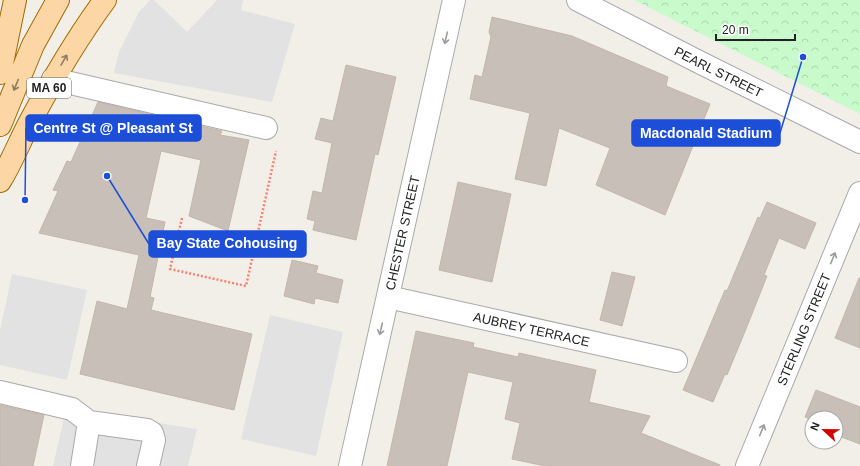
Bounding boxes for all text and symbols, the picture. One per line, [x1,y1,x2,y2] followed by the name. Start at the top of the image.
[716,16,795,42] scale bar
[722,23,749,37] text: 20 m
[442,31,449,44] one-way arrow
[672,43,766,100] street label: PEARL STREET
[61,54,69,66] one-way arrow
[27,78,71,98] road number: MA 60
[12,79,19,91] one-way arrow
[26,115,201,141] callout: Centre St @ Pleasant St
[33,120,193,136] text: Centre St @ Pleasant St
[632,120,780,146] callout: Macdonald Stadium
[640,125,772,141] text: Macdonald Stadium
[382,174,422,292] street label: CHESTER STREET
[149,231,306,257] callout: Bay State Cohousing
[157,235,297,251] text: Bay State Cohousing
[830,253,838,265] one-way arrow
[774,271,833,388] street label: STERLING STREET
[472,309,591,349] street label: AUBREY TERRACE
[376,322,384,335] one-way arrow
[804,410,844,450] north arrow
[808,420,822,432] text: N
[759,424,767,436] one-way arrow

